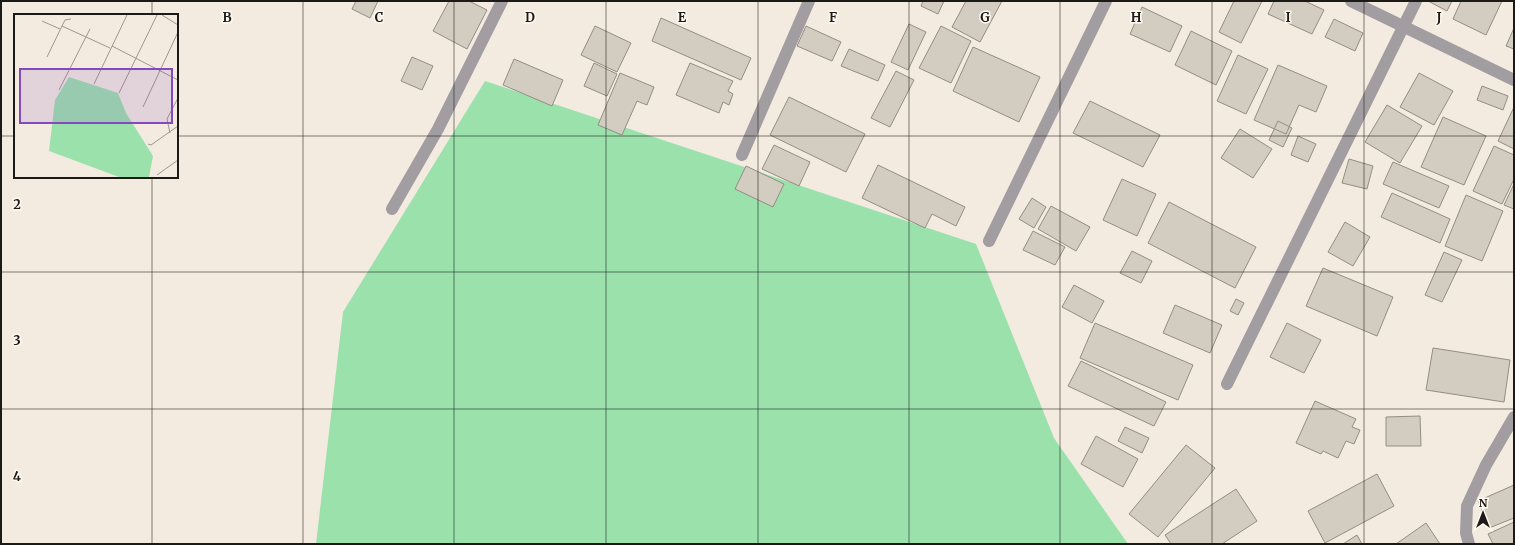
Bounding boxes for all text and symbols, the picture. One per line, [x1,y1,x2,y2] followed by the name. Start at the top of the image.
[222,9,232,26] text: B
[375,9,384,26] text: C
[525,9,535,26] text: D
[678,9,687,26] text: E
[829,9,837,26] text: F
[980,9,990,26] text: G
[1131,9,1142,26] text: H
[1285,9,1291,26] text: I
[1435,9,1442,26] text: J
[14,14,178,178] inset map
[13,196,21,213] text: 2
[13,332,21,349] text: 3
[13,468,22,485] text: 4
[1463,493,1503,533] north arrow
[1479,496,1488,510] text: N

